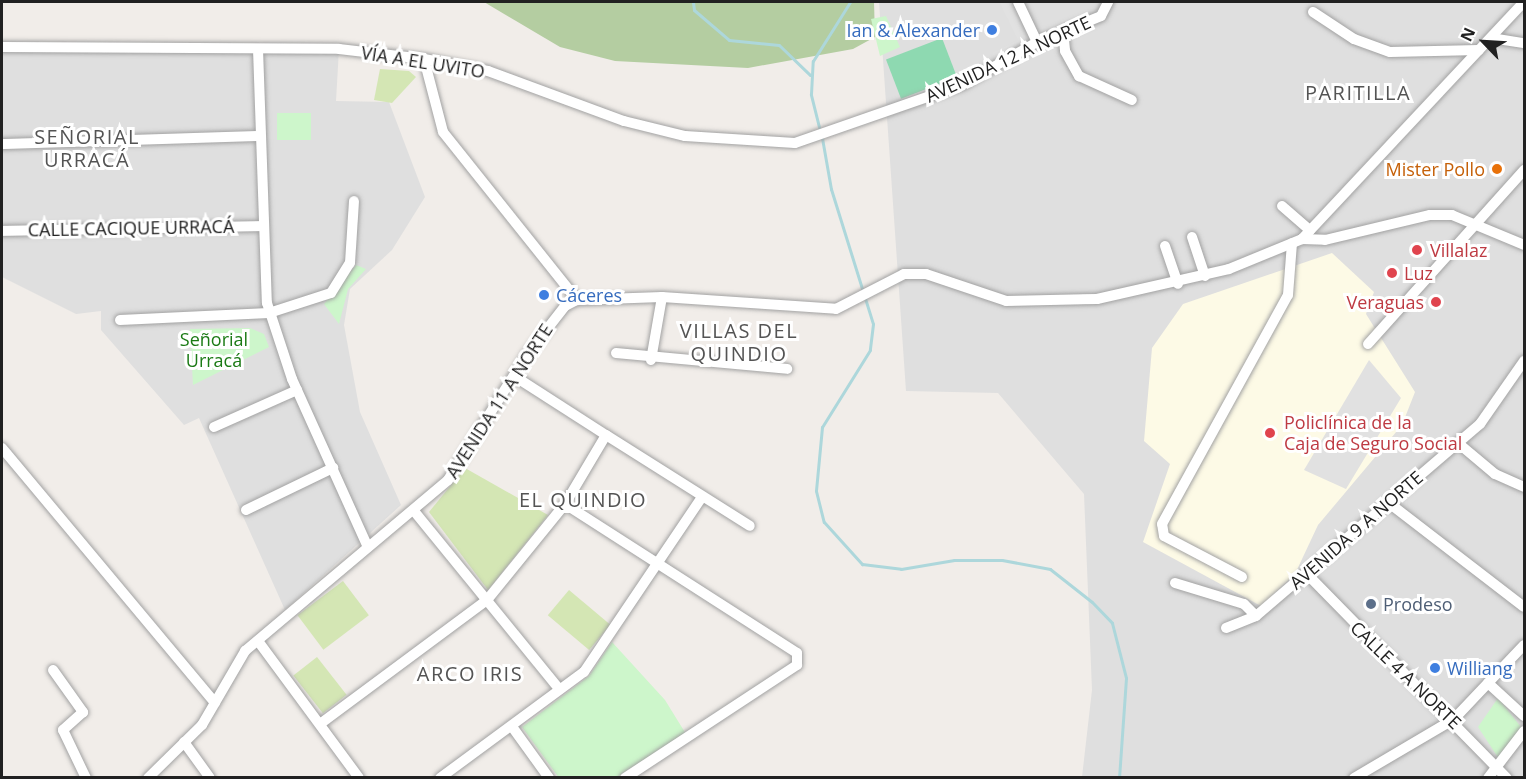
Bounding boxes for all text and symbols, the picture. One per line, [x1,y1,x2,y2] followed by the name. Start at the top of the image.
[922,11,1094,107] street label: AVENIDA 12 A NORTE
[1454,12,1514,72] north arrow
[846,19,980,41] place label: Ian & Alexander
[985,23,999,37] marker: Ian & Alexander
[1455,24,1480,45] text: N
[360,42,486,82] street label: VÍA A EL UVITO
[1305,80,1411,104] district label: PARITILLA
[34,124,140,171] district label: SEÑORIAL URRACÁ
[1386,158,1485,180] place label: Mister Pollo
[1490,162,1504,176] marker: Mister Pollo
[28,215,234,241] street label: CALLE CACIQUE URRACÁ
[1430,239,1487,261] place label: Villalaz
[1408,241,1426,259] marker: Villalaz
[1404,262,1433,284] place label: Luz
[1385,266,1399,280] marker: Luz
[556,284,622,306] place label: Cáceres
[537,288,551,302] marker: Cáceres
[1346,291,1424,313] place label: Veraguas
[1429,295,1443,309] marker: Veraguas
[680,319,798,366] district label: VILLAS DEL QUINDIO
[441,320,557,482] street label: AVENIDA 11 A NORTE
[180,329,248,372] park label: Señorial Urracá
[1284,412,1462,454] place label: Policlínica de la Caja de Seguro Social
[1261,424,1279,442] marker: Policlínica de la Caja de Seguro Social
[1285,466,1427,594] street label: AVENIDA 9 A NORTE
[519,487,647,511] district label: EL QUINDIO
[1383,593,1453,615] place label: Prodeso
[1364,597,1378,611] marker: Prodeso
[1346,617,1466,733] street label: CALLE 4 A NORTE
[1447,657,1513,679] place label: Williang
[417,661,523,685] district label: ARCO IRIS
[1428,661,1442,675] marker: Williang

